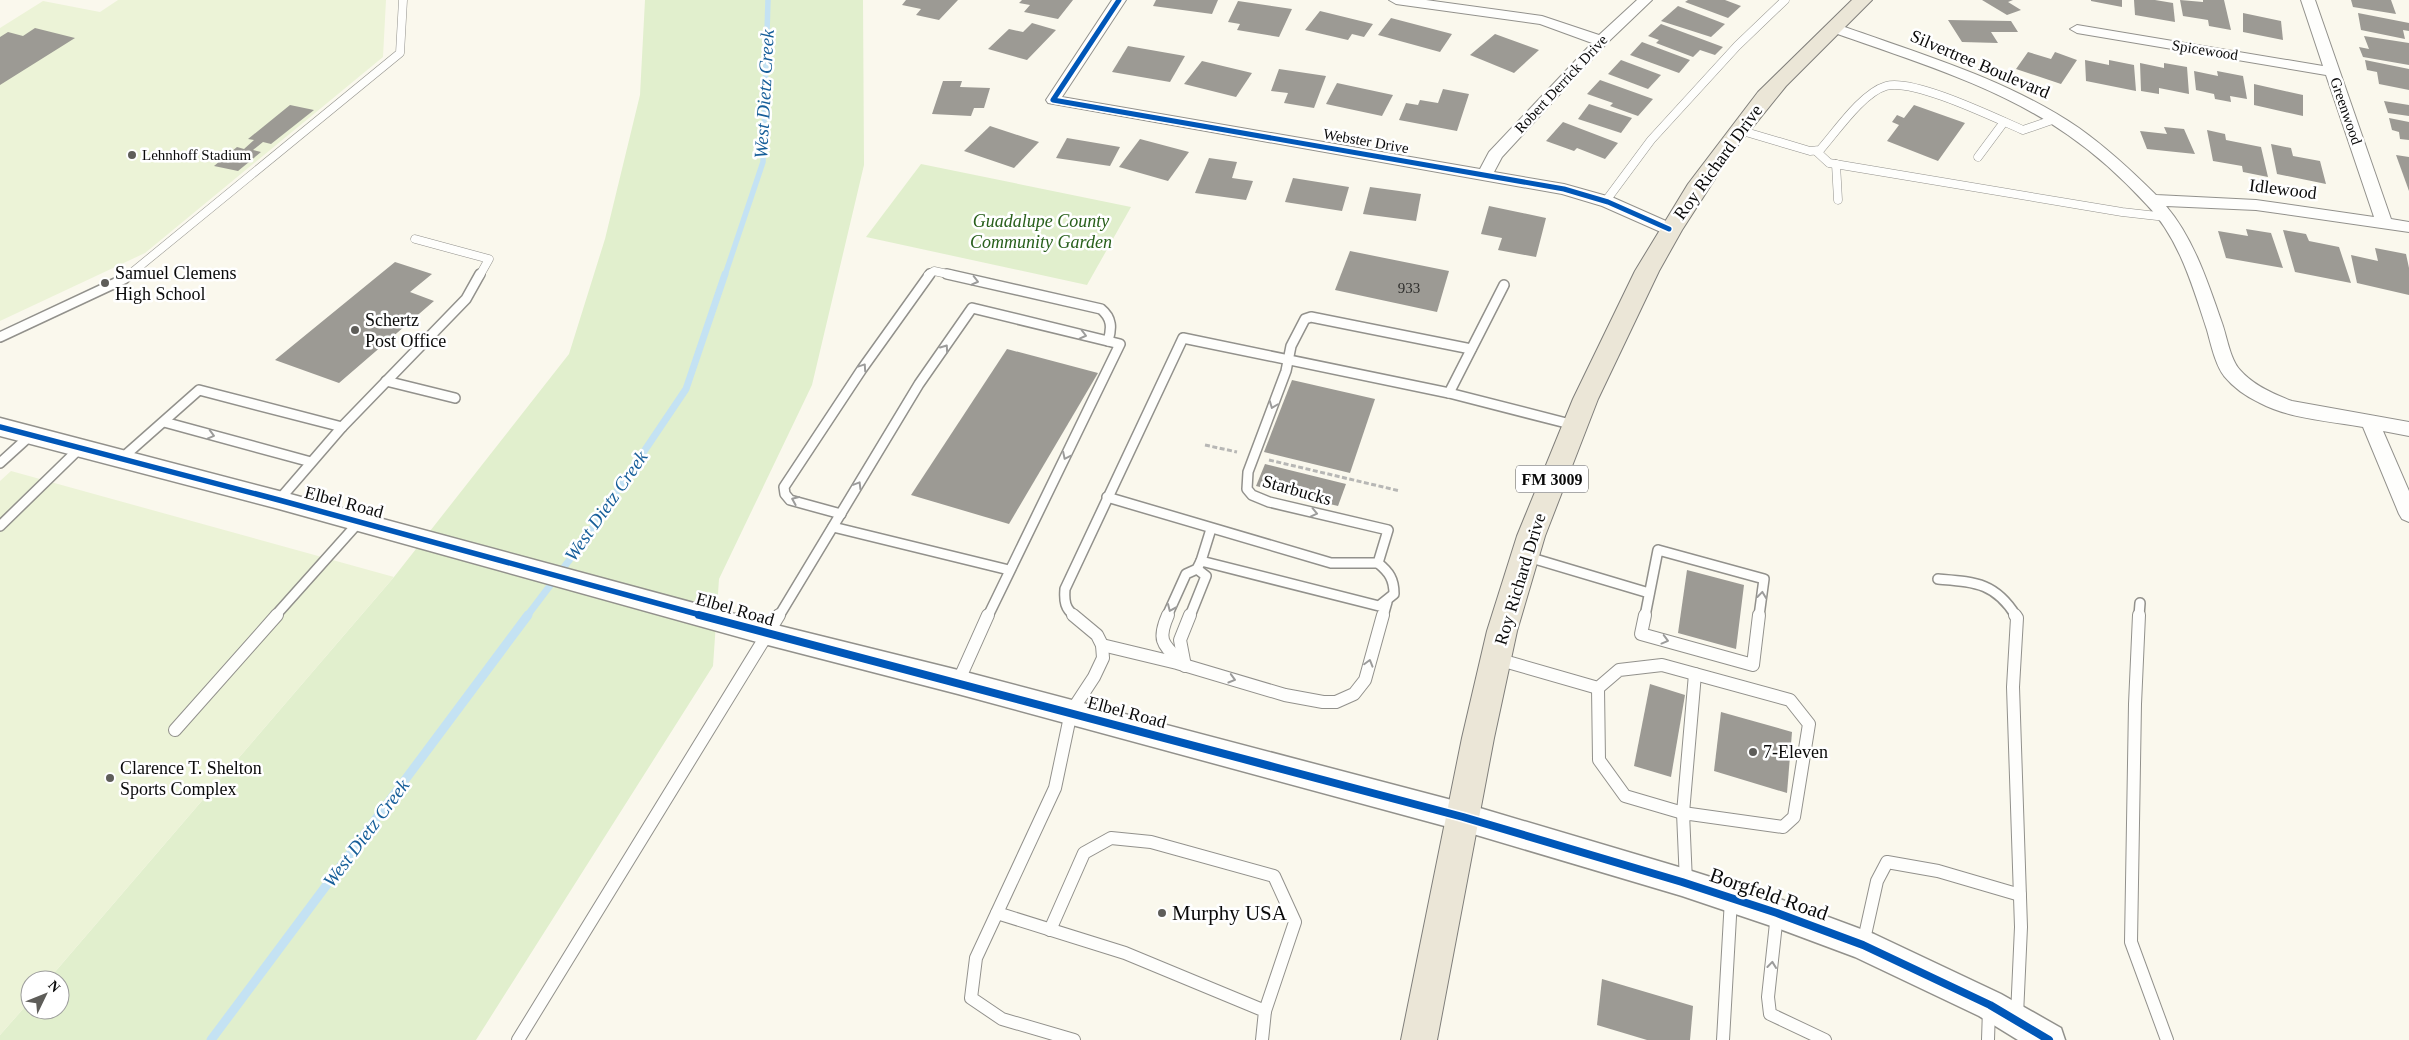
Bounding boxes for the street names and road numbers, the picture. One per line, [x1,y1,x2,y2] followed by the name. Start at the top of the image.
[1907,26,2053,102] street label: Silvertree Boulevard
[1511,31,1611,136] street label: Robert Derrick Drive
[2171,37,2240,63] street label: Spicewood
[2327,75,2365,147] street label: Greenwood
[1670,101,1766,223] street label: Roy Richard Drive
[1322,126,1410,156] street label: Webster Drive
[2248,175,2318,203] street label: Idlewood
[1516,466,1588,492] road number: FM 3009
[1260,471,1334,509] street label: Starbucks
[303,482,385,522] street label: Elbel Road
[1490,511,1550,647] street label: Roy Richard Drive
[694,588,776,630] street label: Elbel Road
[1086,692,1168,732] street label: Elbel Road
[1707,862,1832,926] street label: Borgfeld Road

